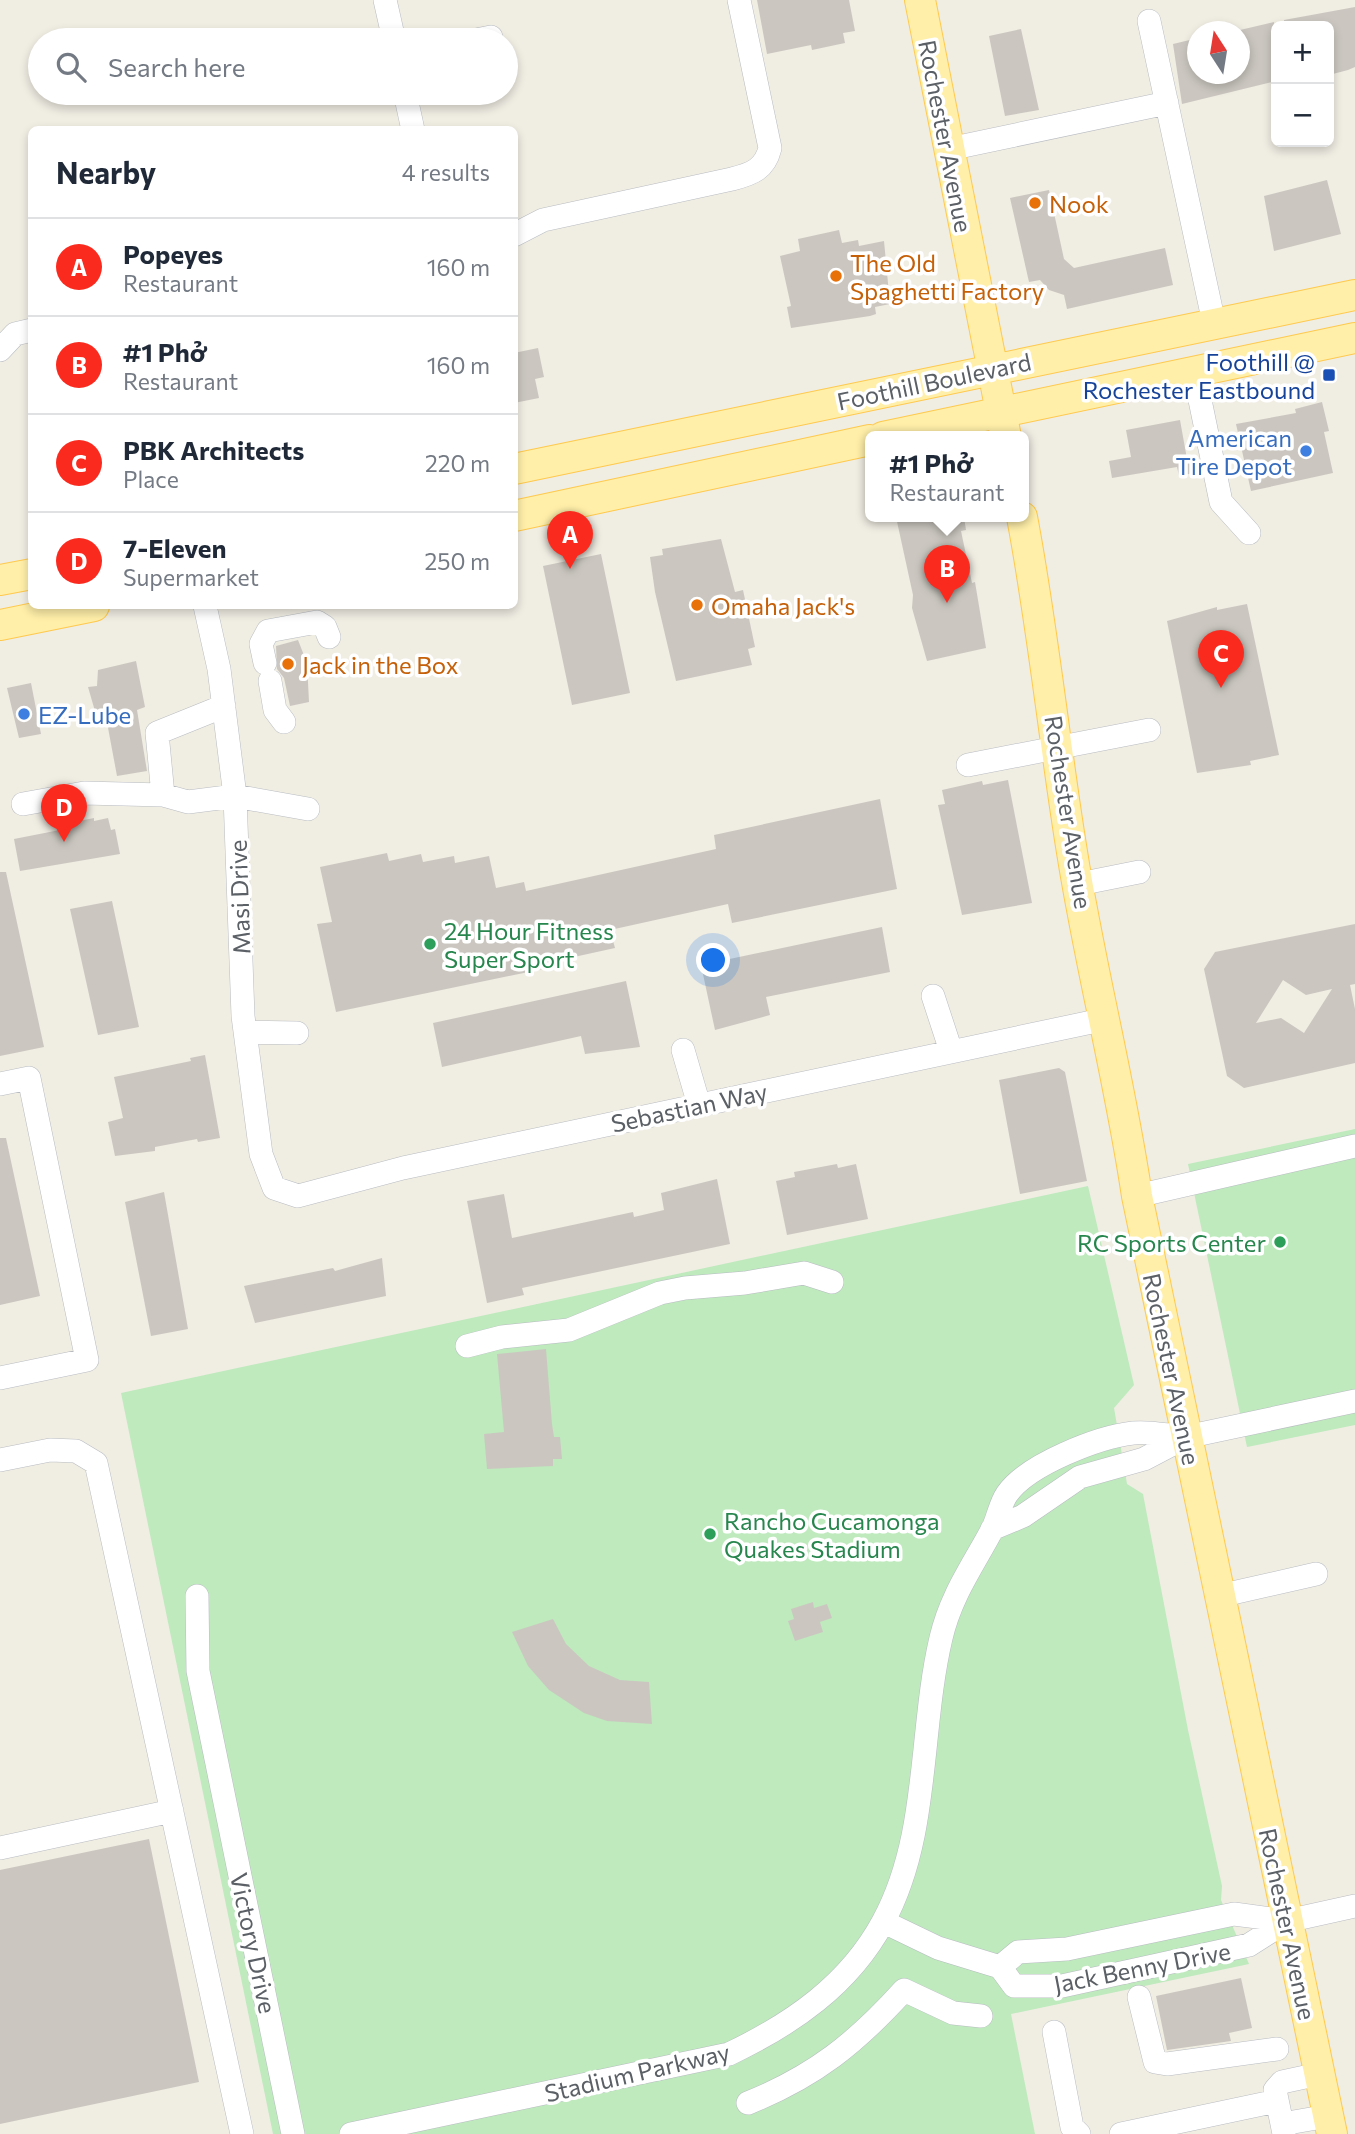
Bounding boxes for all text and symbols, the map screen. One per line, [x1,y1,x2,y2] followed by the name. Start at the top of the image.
[1187,21,1250,84] north arrow
[1271,21,1334,147] map controls
[1271,21,1334,84] button: +
[28,28,518,105] search box
[913,37,979,235] street label: Rochester Avenue
[52,48,90,86] icon: search
[108,51,246,82] text: Search here
[1271,84,1334,147] button: −
[56,153,156,190] text: Nearby
[402,158,490,186] text: 4 results
[1049,189,1109,218] place label: Nook
[1027,195,1043,211] marker: Nook
[123,238,223,269] text: Popeyes
[850,248,1044,305] place label: The Old Spaghetti Factory
[71,253,87,281] text: A
[427,253,490,281] text: 160 m
[828,268,844,284] marker: The Old Spaghetti Factory
[123,269,238,297] text: Restaurant
[123,336,207,367] text: #1 Phở
[834,346,1034,416] street label: Foothill Boulevard
[1083,347,1315,404] place label: Foothill @ Rochester Eastbound
[71,351,87,379] text: B
[427,351,490,379] text: 160 m
[123,367,238,395] text: Restaurant
[1321,367,1337,383] marker: Foothill @ Rochester Eastbound
[1175,423,1292,480] place label: American Tire Depot
[865,431,1029,522] popup
[123,434,304,465] text: PBK Architects
[1298,443,1314,459] marker: American Tire Depot
[889,447,974,478] text: #1 Phở
[71,449,87,477] text: C
[425,449,490,477] text: 220 m
[123,465,179,493] text: Place
[889,478,1005,506] text: Restaurant
[547,511,593,569] pin: A
[123,532,227,563] text: 7-Eleven
[924,545,970,603] pin: B
[71,547,87,575] text: D
[425,547,490,575] text: 250 m
[123,563,259,591] text: Supermarket
[711,591,855,620] place label: Omaha Jack's
[689,597,705,613] marker: Omaha Jack's
[1198,630,1244,688] pin: C
[302,650,459,679] place label: Jack in the Box
[280,656,296,672] marker: Jack in the Box
[38,700,131,729] place label: EZ-Lube
[16,706,32,722] marker: EZ-Lube
[1039,713,1099,911] street label: Rochester Avenue
[41,784,87,842] pin: D
[223,839,255,955] street label: Masi Drive
[444,916,614,973] place label: 24 Hour Fitness Super Sport
[422,936,438,952] marker: 24 Hour Fitness Super Sport
[696,943,730,977] your location
[608,1076,770,1138] street label: Sebastian Way
[1077,1228,1266,1257] place label: RC Sports Center
[1272,1234,1288,1250] marker: RC Sports Center
[1138,1270,1206,1468] street label: Rochester Avenue
[724,1506,940,1563] place label: Rancho Cucamonga Quakes Stadium
[702,1526,718,1542] marker: Rancho Cucamonga Quakes Stadium
[1254,1825,1322,2023] street label: Rochester Avenue
[225,1870,283,2016] street label: Victory Drive
[1051,1936,1233,1998] street label: Jack Benny Drive
[542,2037,732,2107] street label: Stadium Parkway

